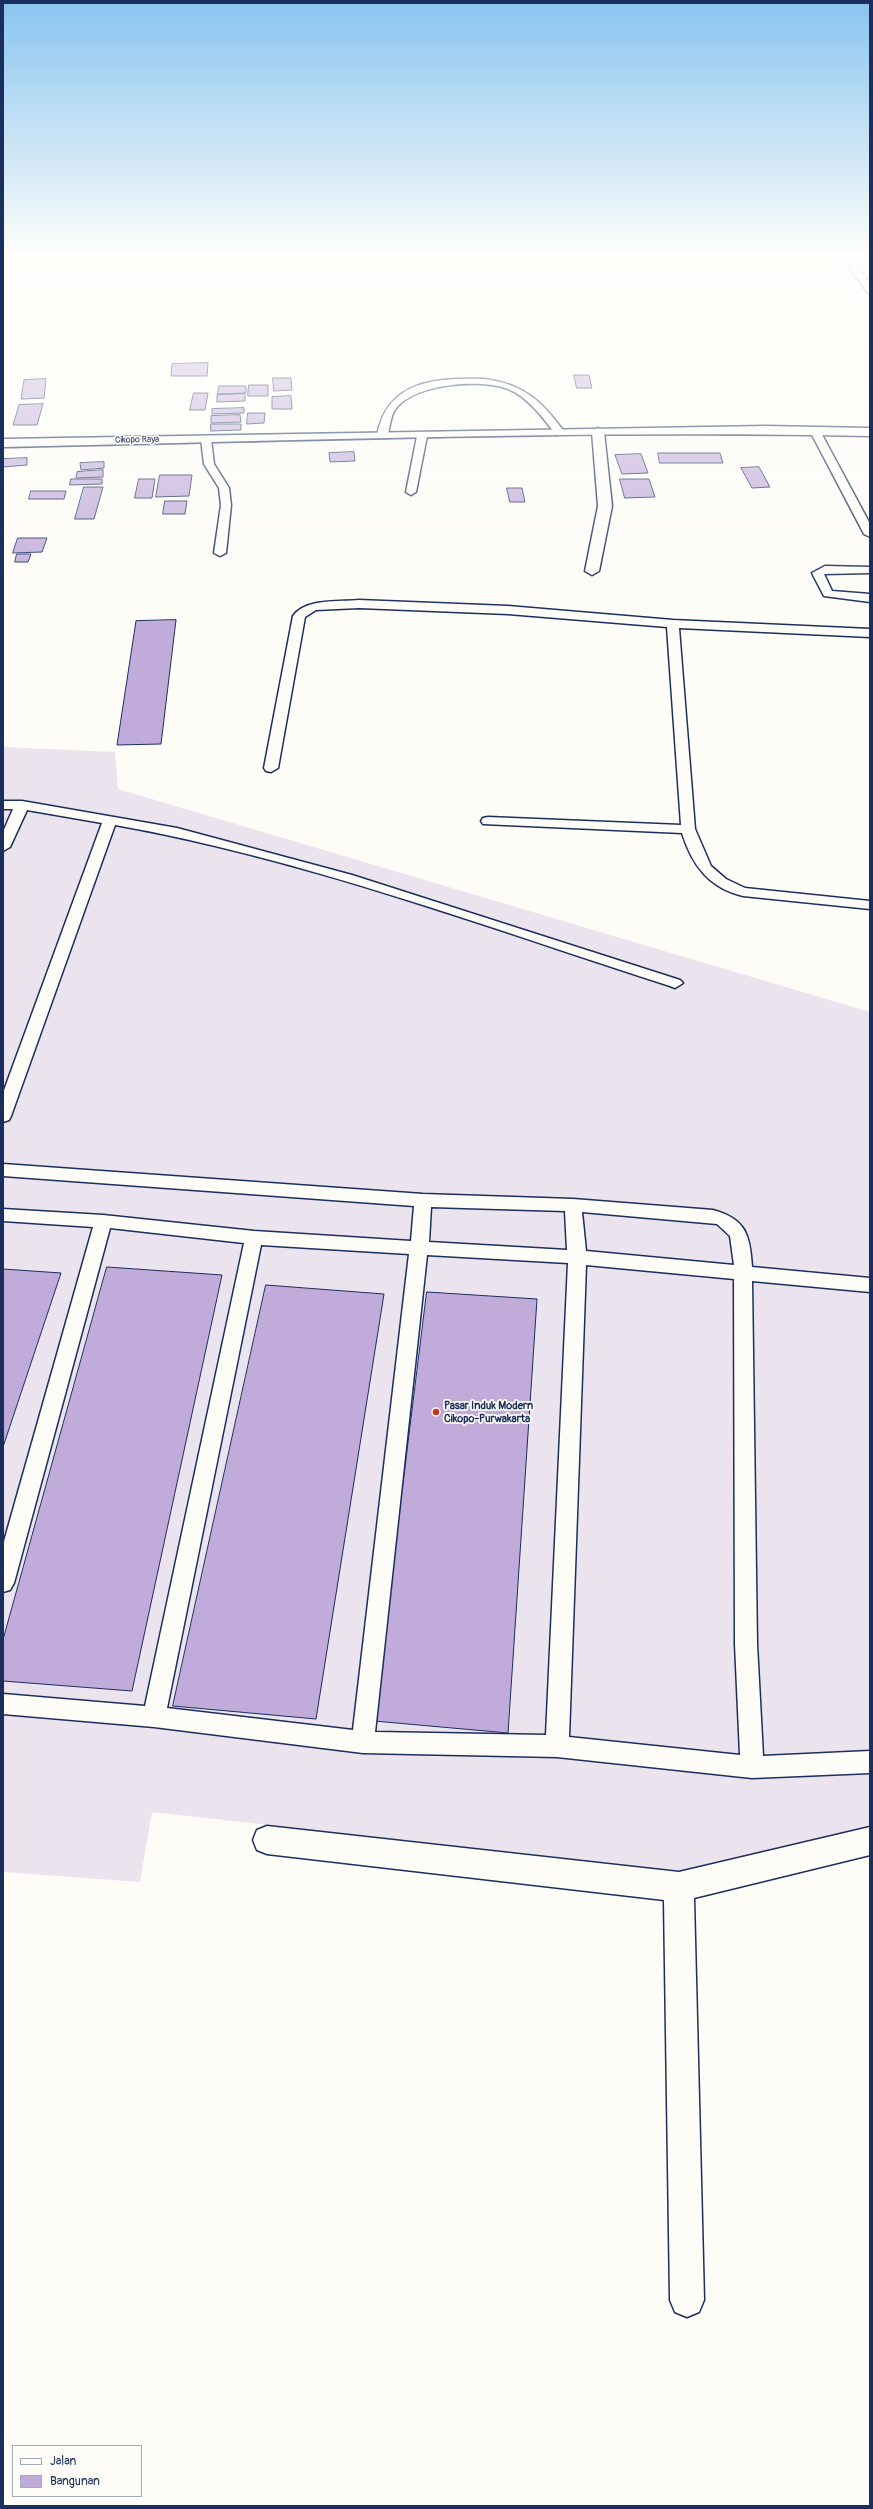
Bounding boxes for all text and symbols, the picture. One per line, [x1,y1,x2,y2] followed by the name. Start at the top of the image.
[115,434,159,446] street label: Cikopo Raya
[444,1399,533,1425] place label: Pasar Induk Modern Cikopo-Purwakarta
[431,1407,441,1417] marker: Pasar Induk Modern Cikopo-Purwakarta
[12,2445,142,2497] legend
[50,2454,76,2469] text: Jalan
[50,2474,100,2489] text: Bangunan

